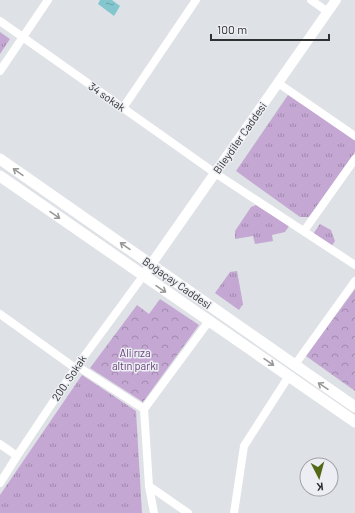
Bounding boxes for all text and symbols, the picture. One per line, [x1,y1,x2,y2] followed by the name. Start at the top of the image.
[211,16,329,42] scale bar
[217,22,247,36] text: 100 m
[86,79,129,114] street label: 34 sokak
[210,99,269,176] street label: Bileydiler Caddesi
[13,168,24,176] one-way arrow
[49,211,60,219] one-way arrow
[119,242,130,250] one-way arrow
[140,254,214,311] street label: Boğaçay Caddesi
[156,285,167,293] one-way arrow
[112,346,158,372] park label: Ali rıza altın parkı
[49,352,89,403] street label: 200. Sokak
[263,358,274,366] one-way arrow
[317,381,329,389] one-way arrow
[299,457,339,497] north arrow
[316,481,324,494] text: K

